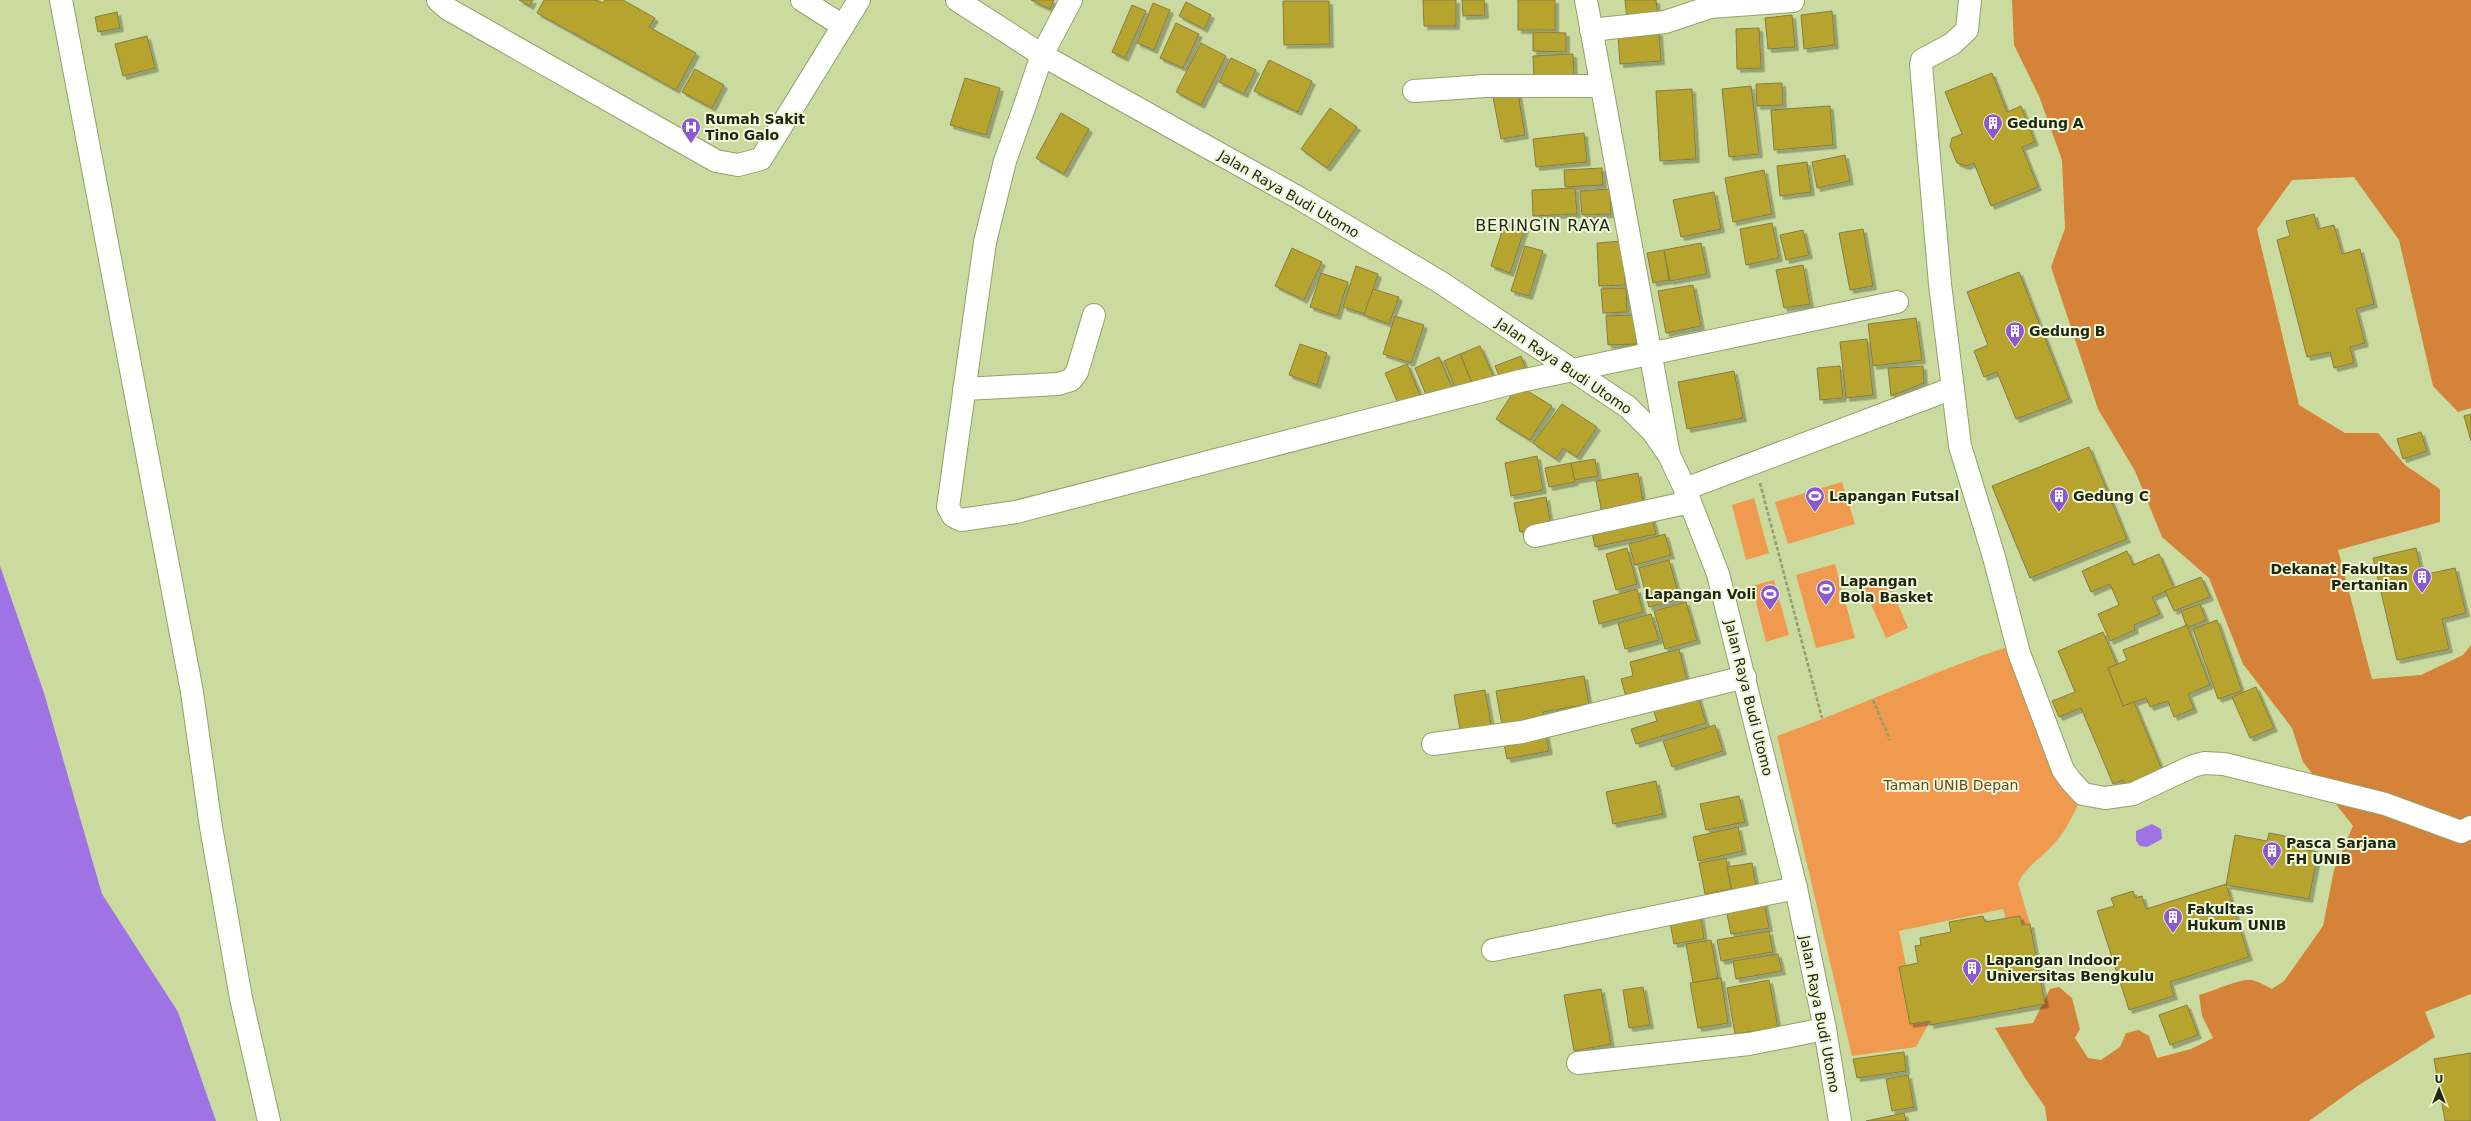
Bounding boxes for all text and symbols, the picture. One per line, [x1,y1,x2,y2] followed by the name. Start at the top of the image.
[705,111,805,143] place label: Rumah Sakit Tino Galo
[1982,112,2004,140] building icon: Gedung A
[2007,115,2084,131] place label: Gedung A
[680,116,702,144] hospital icon: Rumah Sakit Tino Galo
[1215,147,1362,241] street label: Jalan Raya Budi Utomo
[1475,216,1611,235] district label: BERINGIN RAYA
[1492,314,1635,417] street label: Jalan Raya Budi Utomo
[2004,320,2026,348] building icon: Gedung B
[2029,323,2106,339] place label: Gedung B
[1804,485,1826,513] sports icon: Lapangan Futsal
[2048,485,2070,513] building icon: Gedung C
[1829,488,1959,504] place label: Lapangan Futsal
[2073,488,2149,504] place label: Gedung C
[2270,561,2408,593] place label: Dekanat Fakultas Pertanian
[2411,566,2433,594] building icon: Dekanat Fakultas Pertanian
[1840,573,1933,605] place label: Lapangan Bola Basket
[1815,578,1837,606] sports icon: Lapangan Bola Basket
[1759,583,1781,611] sports icon: Lapangan Voli
[1645,586,1756,602] place label: Lapangan Voli
[1722,617,1776,778] street label: Jalan Raya Budi Utomo
[1883,777,2019,793] park label: Taman UNIB Depan
[2286,835,2396,867] place label: Pasca Sarjana FH UNIB
[2261,840,2283,868] building icon: Pasca Sarjana FH UNIB
[2187,901,2286,933] place label: Fakultas Hukum UNIB
[2162,906,2184,934] building icon: Fakultas Hukum UNIB
[1797,933,1843,1094] street label: Jalan Raya Budi Utomo
[1986,952,2154,984] place label: Lapangan Indoor Universitas Bengkulu
[1961,957,1983,985] building icon: Lapangan Indoor Universitas Bengkulu
[2419,1069,2459,1109] north arrow
[2435,1073,2443,1086] text: U

